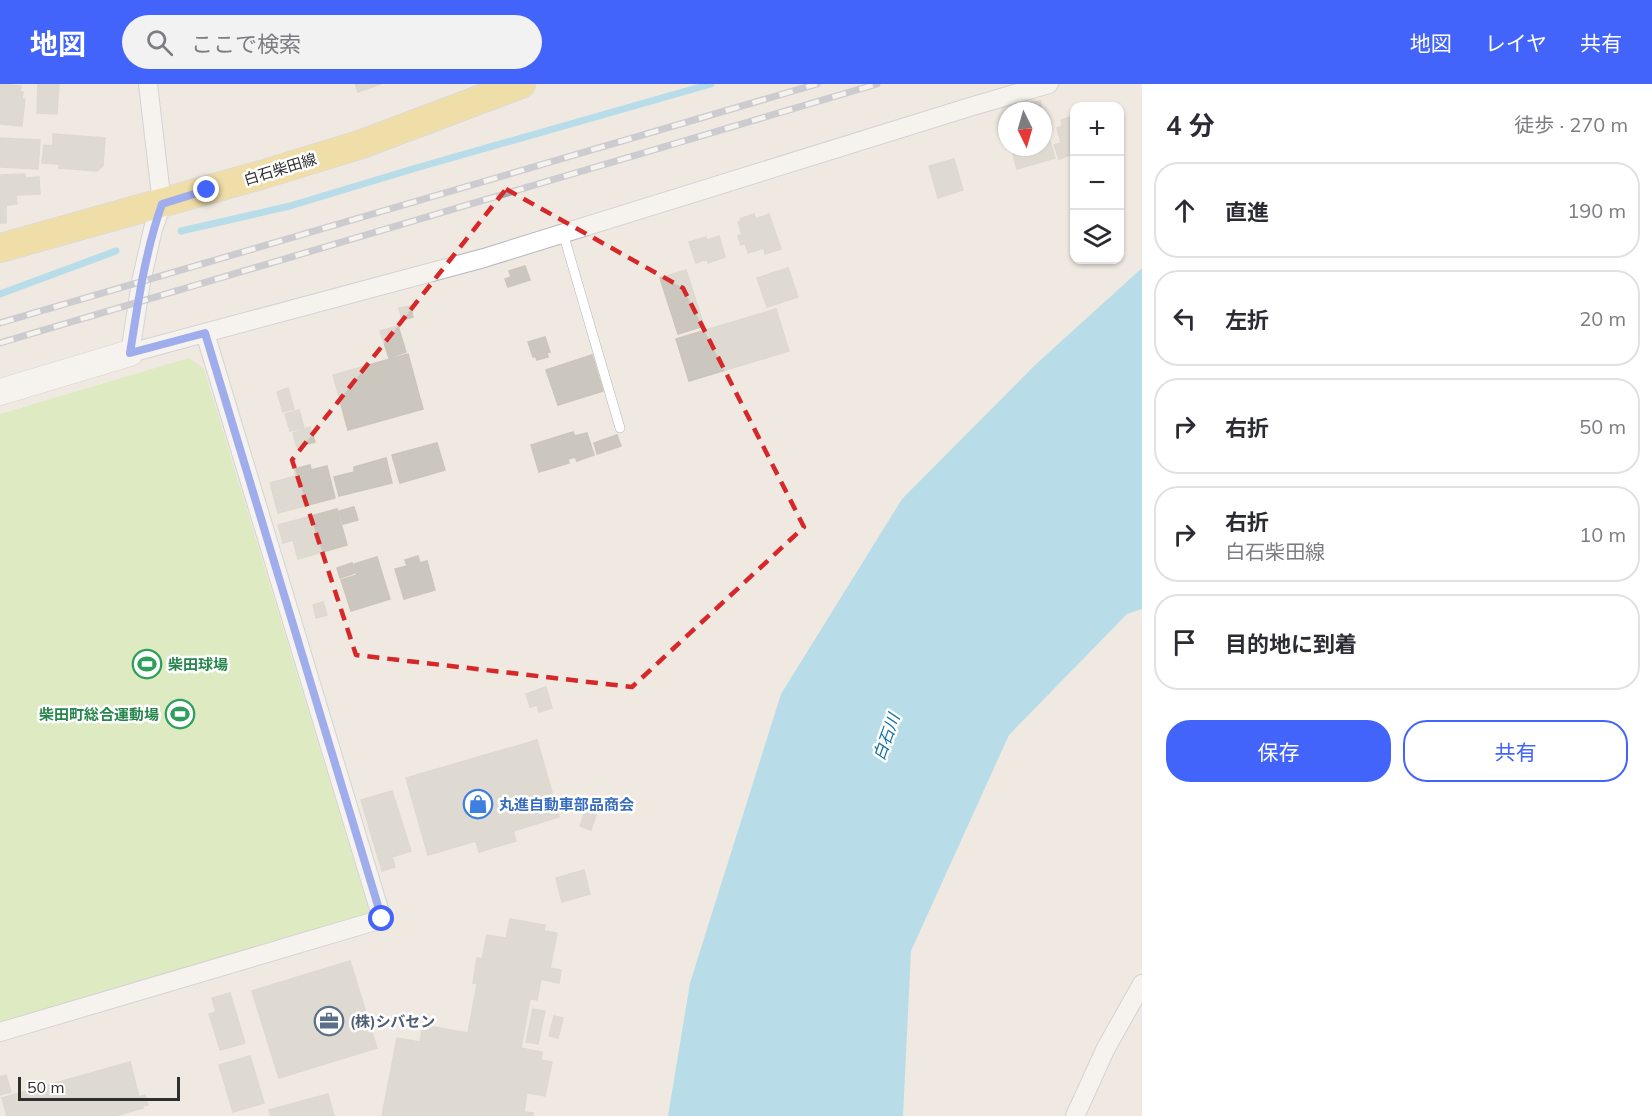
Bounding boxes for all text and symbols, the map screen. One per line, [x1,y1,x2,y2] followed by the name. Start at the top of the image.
[122,15,542,69] search box
[30,26,86,61] text: 地図
[143,26,176,59] icon: search
[191,30,301,58] text: ここで検索
[1410,30,1452,56] text: 地図
[1485,30,1547,56] text: レイヤ
[1580,30,1622,56] text: 共有
[998,102,1052,156] north arrow
[1070,102,1124,264] map controls
[1070,102,1124,156] button: +
[1166,109,1215,142] text: 4 分
[1514,112,1628,137] text: 徒歩 · 270 m
[241,149,319,189] street label: 白石柴田線
[1070,156,1124,210] button: −
[193,176,219,202] route end
[1168,194,1201,227] icon: ahead
[1225,198,1269,226] text: 直進
[1567,198,1626,223] text: 190 m
[1070,210,1124,264] button: layers
[1168,302,1201,335] icon: left
[1225,306,1269,334] text: 左折
[1579,306,1626,331] text: 20 m
[1168,410,1201,443] icon: right
[1225,414,1269,442] text: 右折
[1579,414,1626,439] text: 50 m
[1225,508,1269,536] text: 右折
[1168,518,1201,551] icon: right
[1579,522,1626,547] text: 10 m
[1225,539,1325,564] text: 白石柴田線
[1168,626,1201,659] icon: arrive
[1225,630,1357,658] text: 目的地に到着
[131,648,163,680] sports icon: 柴田球場
[168,655,228,674] place label: 柴田球場
[164,698,196,730] sports icon: 柴田町総合運動場
[39,705,159,724] place label: 柴田町総合運動場
[868,709,904,763] water label: 白石川
[1166,720,1391,782] button: 保存
[1403,720,1628,782] button: 共有
[462,788,494,820] shop icon: 丸進自動車部品商会
[499,795,634,814] place label: 丸進自動車部品商会
[368,905,394,931] route start
[313,1005,345,1037] office icon: (株)シバセン
[350,1012,435,1031] place label: (株)シバセン
[18,1074,180,1102] scale bar
[27,1077,64,1097] text: 50 m

